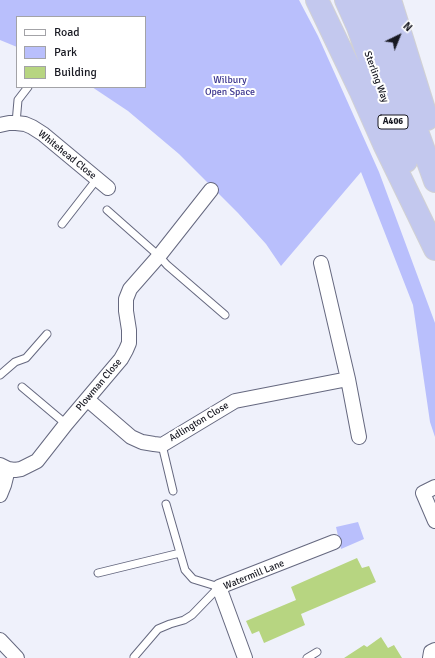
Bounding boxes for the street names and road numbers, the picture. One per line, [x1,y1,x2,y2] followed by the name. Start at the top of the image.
[361,50,391,104] street label: Sterling Way
[378,115,408,129] road number: A406
[35,128,99,182] street label: Whitehead Close
[74,356,124,414] street label: Plowman Close
[167,400,231,444] street label: Adlington Close
[222,557,286,593] street label: Watermill Lane

